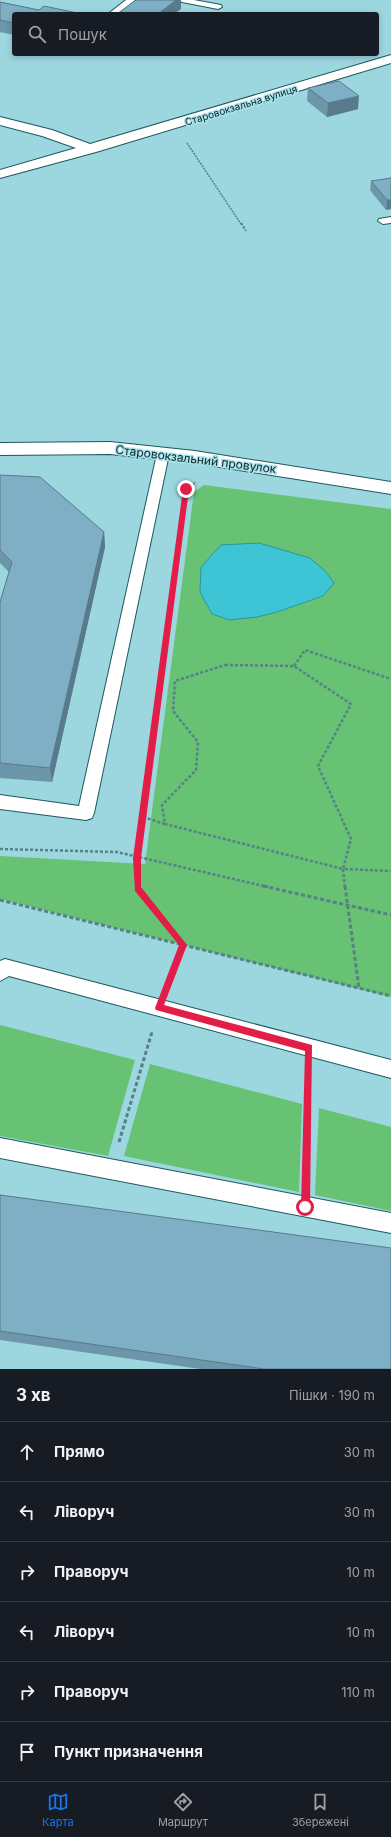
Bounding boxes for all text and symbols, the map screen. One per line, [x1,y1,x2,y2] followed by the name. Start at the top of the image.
[12,12,379,56] search box
[26,23,48,45] icon: search
[58,25,107,44] text: Пошук
[183,82,299,128] street label: Старовокзальна вулиця
[115,442,278,476] street label: Старовокзальний провулок
[177,480,195,498] route end
[296,1198,314,1216] route start
[16,1385,51,1405] text: 3 хв
[289,1387,375,1403] text: Пішки · 190 m
[16,1441,38,1463] icon: ahead
[54,1442,105,1461] text: Прямо
[344,1444,375,1460] text: 30 m
[16,1501,38,1523] icon: left
[54,1502,114,1521] text: Ліворуч
[344,1504,375,1520] text: 30 m
[16,1561,38,1583] icon: right
[54,1562,128,1581] text: Праворуч
[346,1564,375,1580] text: 10 m
[16,1621,38,1643] icon: left
[54,1622,114,1641] text: Ліворуч
[346,1624,375,1640] text: 10 m
[16,1681,38,1703] icon: right
[54,1682,128,1701] text: Праворуч
[341,1684,375,1700] text: 110 m
[16,1741,38,1763] icon: arrive
[54,1742,203,1761] text: Пункт призначення
[42,1791,74,1829] tab: Карта
[158,1791,208,1829] tab: Маршрут
[292,1791,349,1829] tab: Збережені

